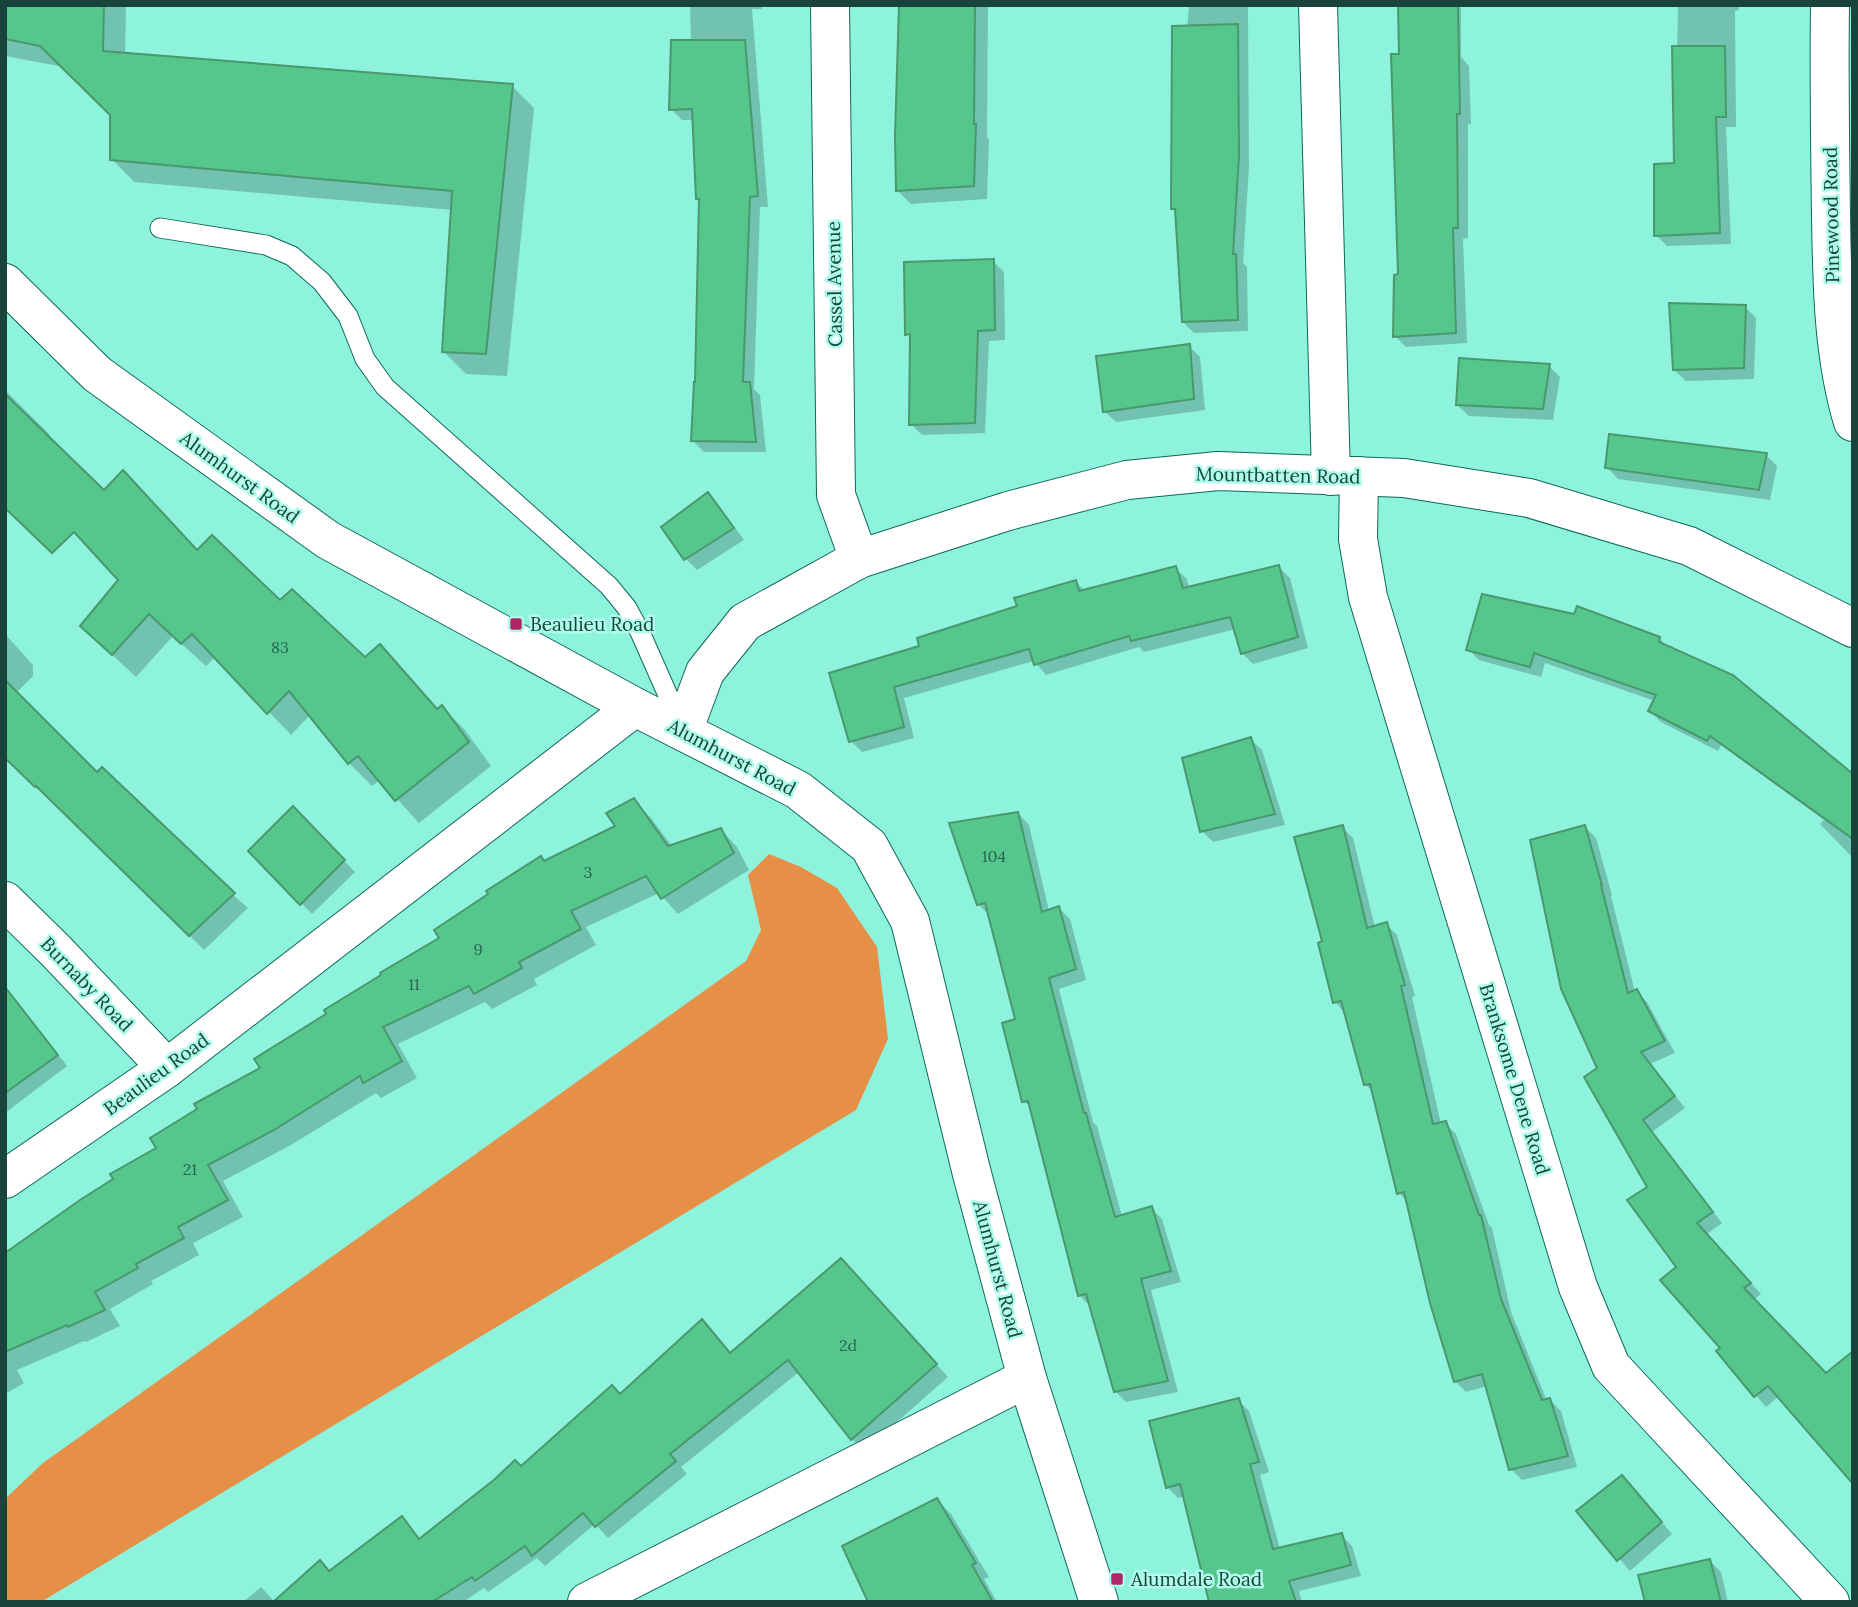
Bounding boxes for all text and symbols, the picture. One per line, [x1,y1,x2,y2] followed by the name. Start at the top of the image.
[1818,147,1844,283] street label: Pinewood Road
[821,221,847,347] street label: Cassel Avenue
[175,425,304,528] street label: Alumhurst Road
[1195,462,1361,488] street label: Mountbatten Road
[530,612,654,636] place label: Beaulieu Road
[508,616,524,632] marker: Beaulieu Road
[271,637,289,657] house number: 83
[663,713,800,801] street label: Alumhurst Road
[982,846,1007,866] house number: 104
[584,862,593,882] house number: 3
[36,932,138,1036] street label: Burnaby Road
[473,939,483,959] house number: 9
[408,974,420,994] house number: 11
[1474,980,1556,1178] street label: Branksome Dene Road
[99,1028,213,1120] street label: Beaulieu Road
[183,1159,197,1179] house number: 21
[968,1197,1028,1340] street label: Alumhurst Road
[839,1335,858,1355] house number: 2d
[1130,1567,1262,1591] place label: Alumdale Road
[1109,1571,1125,1587] marker: Alumdale Road

